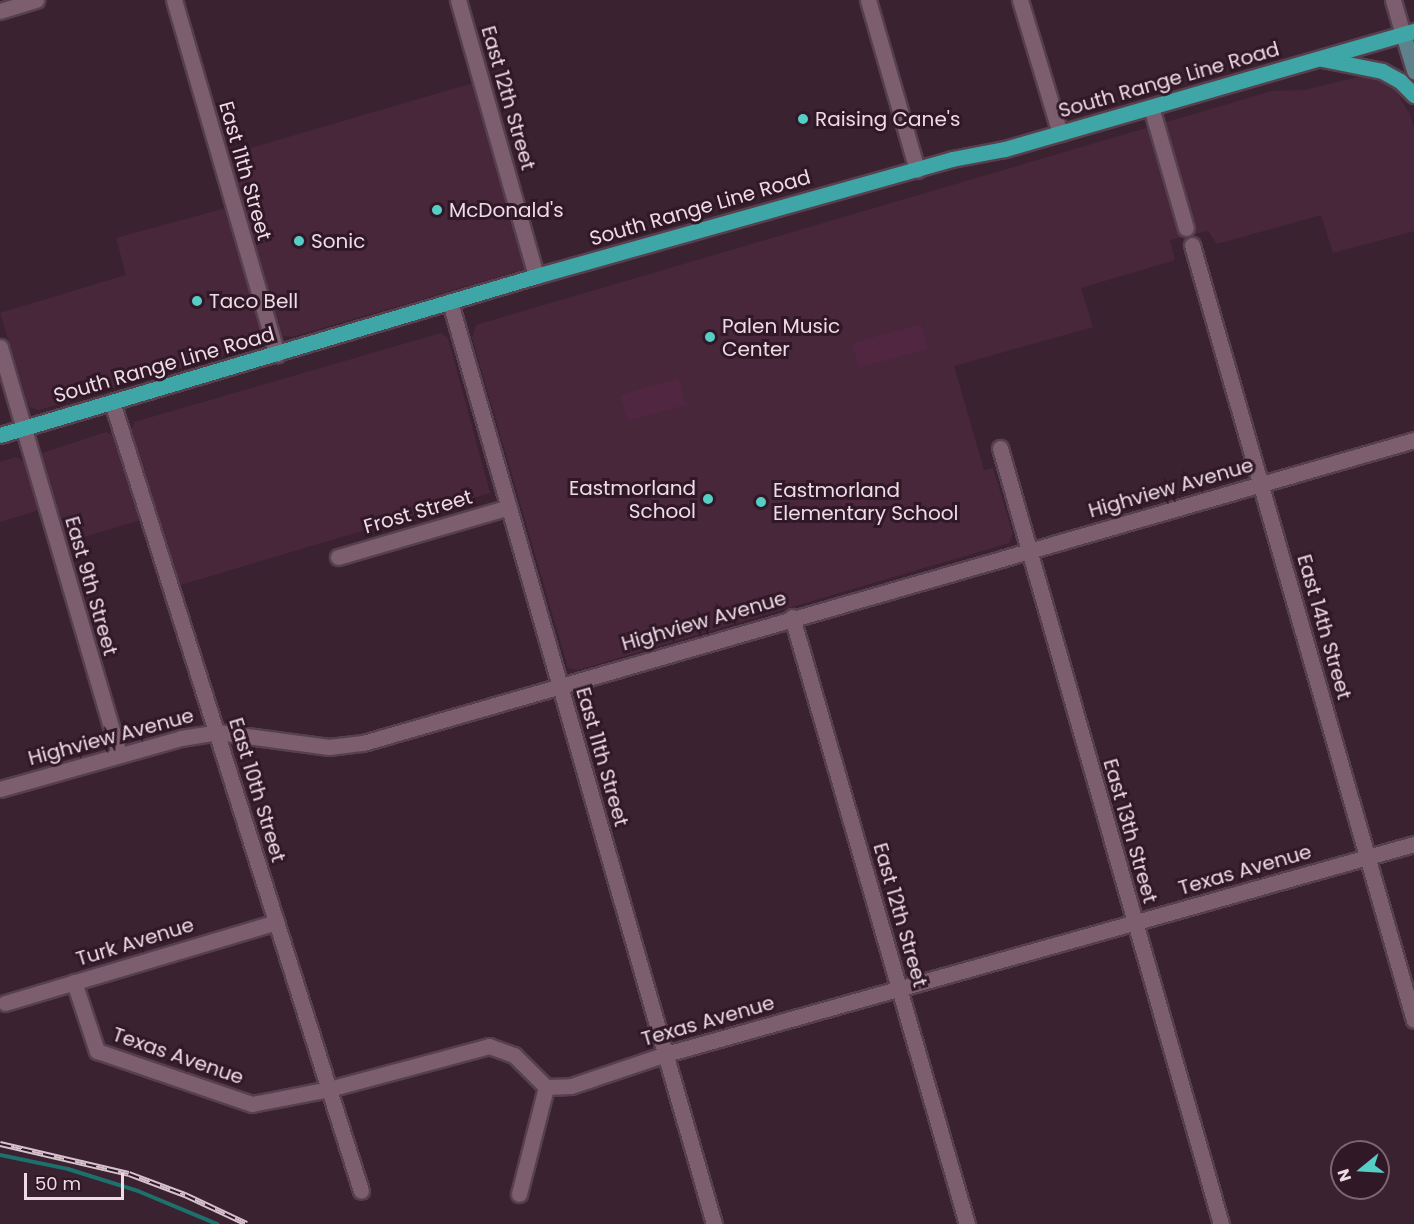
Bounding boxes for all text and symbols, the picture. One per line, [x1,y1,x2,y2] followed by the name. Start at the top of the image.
[476,23,540,173] street label: East 12th Street
[1056,37,1282,123] street label: South Range Line Road
[214,99,276,243] street label: East 11th Street
[815,107,960,131] place label: Raising Cane's
[796,112,810,126] marker: Raising Cane's
[587,165,813,251] street label: South Range Line Road
[449,198,564,222] place label: McDonald's
[430,203,444,217] marker: McDonald's
[311,229,365,253] place label: Sonic
[292,234,306,248] marker: Sonic
[209,289,298,313] place label: Taco Bell
[190,294,204,308] marker: Taco Bell
[722,314,840,361] place label: Palen Music Center
[51,322,277,408] street label: South Range Line Road
[703,330,717,344] marker: Palen Music Center
[1086,453,1256,523] street label: Highview Avenue
[569,476,696,523] place label: Eastmorland School
[773,478,958,525] place label: Eastmorland Elementary School
[361,485,475,539] street label: Frost Street
[701,492,715,506] marker: Eastmorland School
[754,495,768,509] marker: Eastmorland Elementary School
[60,514,122,658] street label: East 9th Street
[1292,552,1356,702] street label: East 14th Street
[619,586,789,656] street label: Highview Avenue
[571,685,633,829] street label: East 11th Street
[26,703,196,771] street label: Highview Avenue
[224,715,290,865] street label: East 10th Street
[1098,756,1162,906] street label: East 13th Street
[868,840,932,990] street label: East 12th Street
[1176,840,1314,900] street label: Texas Avenue
[73,913,197,971] street label: Turk Avenue
[639,991,777,1051] street label: Texas Avenue
[109,1022,247,1090] street label: Texas Avenue
[1330,1140,1390,1200] north arrow
[27,1161,128,1199] scale bar
[1332,1166,1357,1184] text: N
[35,1171,81,1196] text: 50 m

